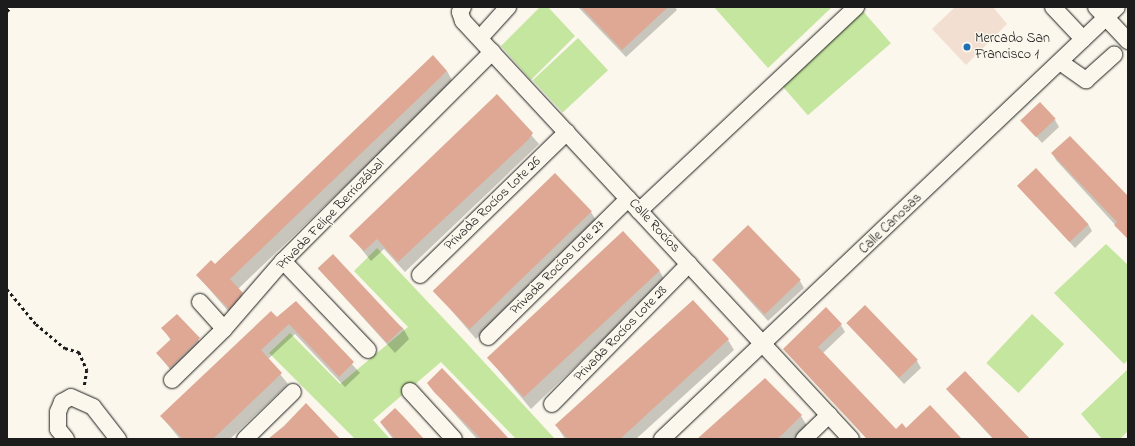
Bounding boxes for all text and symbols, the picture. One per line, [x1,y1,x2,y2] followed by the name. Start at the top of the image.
[975,31,1050,64] place label: Mercado San Francisco 1
[962,42,972,52] marker: Mercado San Francisco 1
[441,154,545,254] street label: Privada Rocíos Lote 26
[274,156,388,274] street label: Privada Felipe Berriozábal
[856,190,926,258] street label: Calle Canosas
[625,195,683,257] street label: Calle Rocíos
[507,217,609,319] street label: Privada Rocíos Lote 27
[571,283,671,385] street label: Privada Rocíos Lote 28

